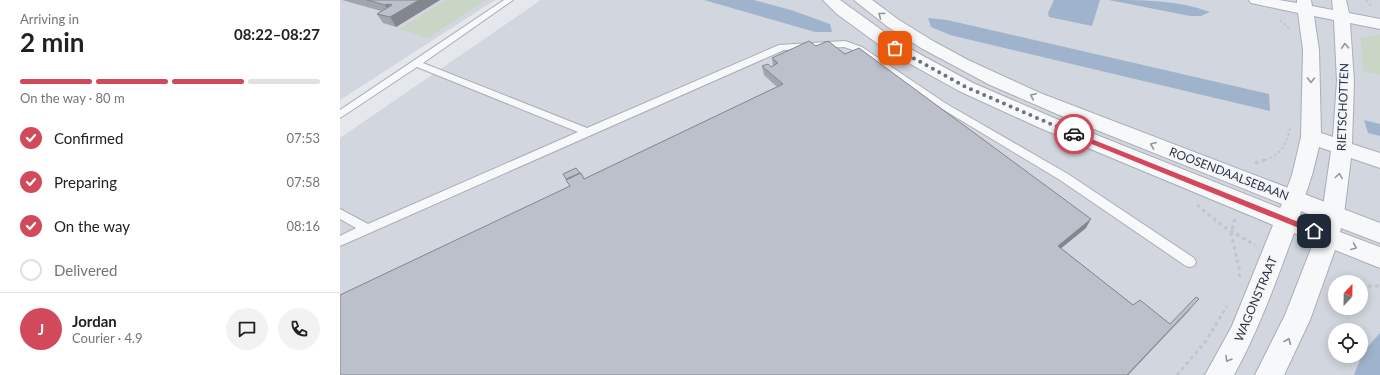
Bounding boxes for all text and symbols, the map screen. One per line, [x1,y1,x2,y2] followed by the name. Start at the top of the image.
[20,11,79,27] text: Arriving in
[879,13,886,20] one-way arrow
[234,25,320,43] text: 08:22–08:27
[20,26,84,58] text: 2 min
[878,31,912,65] pin
[884,37,906,59] icon: bag
[1340,43,1349,49] one-way arrow
[1333,63,1352,151] street label: RIETSCHOTTEN
[1307,77,1316,83] one-way arrow
[20,90,125,106] text: On the way · 80 m
[1029,93,1037,101] one-way arrow
[1054,114,1094,154] courier
[1063,123,1085,145] icon: car
[20,127,42,149] icon: check
[54,129,123,147] text: Confirmed
[287,130,320,146] text: 07:53
[1150,141,1157,149] one-way arrow
[1167,144,1291,203] street label: ROOSENDAALSEBAAN
[20,171,42,193] icon: check
[54,173,117,191] text: Preparing
[1334,173,1343,179] one-way arrow
[287,174,320,190] text: 07:58
[1297,214,1331,248] pin
[20,215,42,237] icon: check
[54,217,130,235] text: On the way
[287,218,320,234] text: 08:16
[1303,220,1325,242] icon: home
[1349,242,1357,250] one-way arrow
[1231,254,1280,344] street label: WAGONSTRAAT
[54,261,117,279] text: Delivered
[1328,275,1368,315] north arrow
[1328,275,1368,363] map controls
[226,308,268,350] button: chat
[278,308,320,350] button: phone
[72,312,117,330] text: Jordan
[38,320,44,338] text: J
[1328,323,1368,363] button: locate
[72,330,143,346] text: Courier · 4.9
[1283,337,1291,344] one-way arrow
[1225,355,1232,362] one-way arrow

